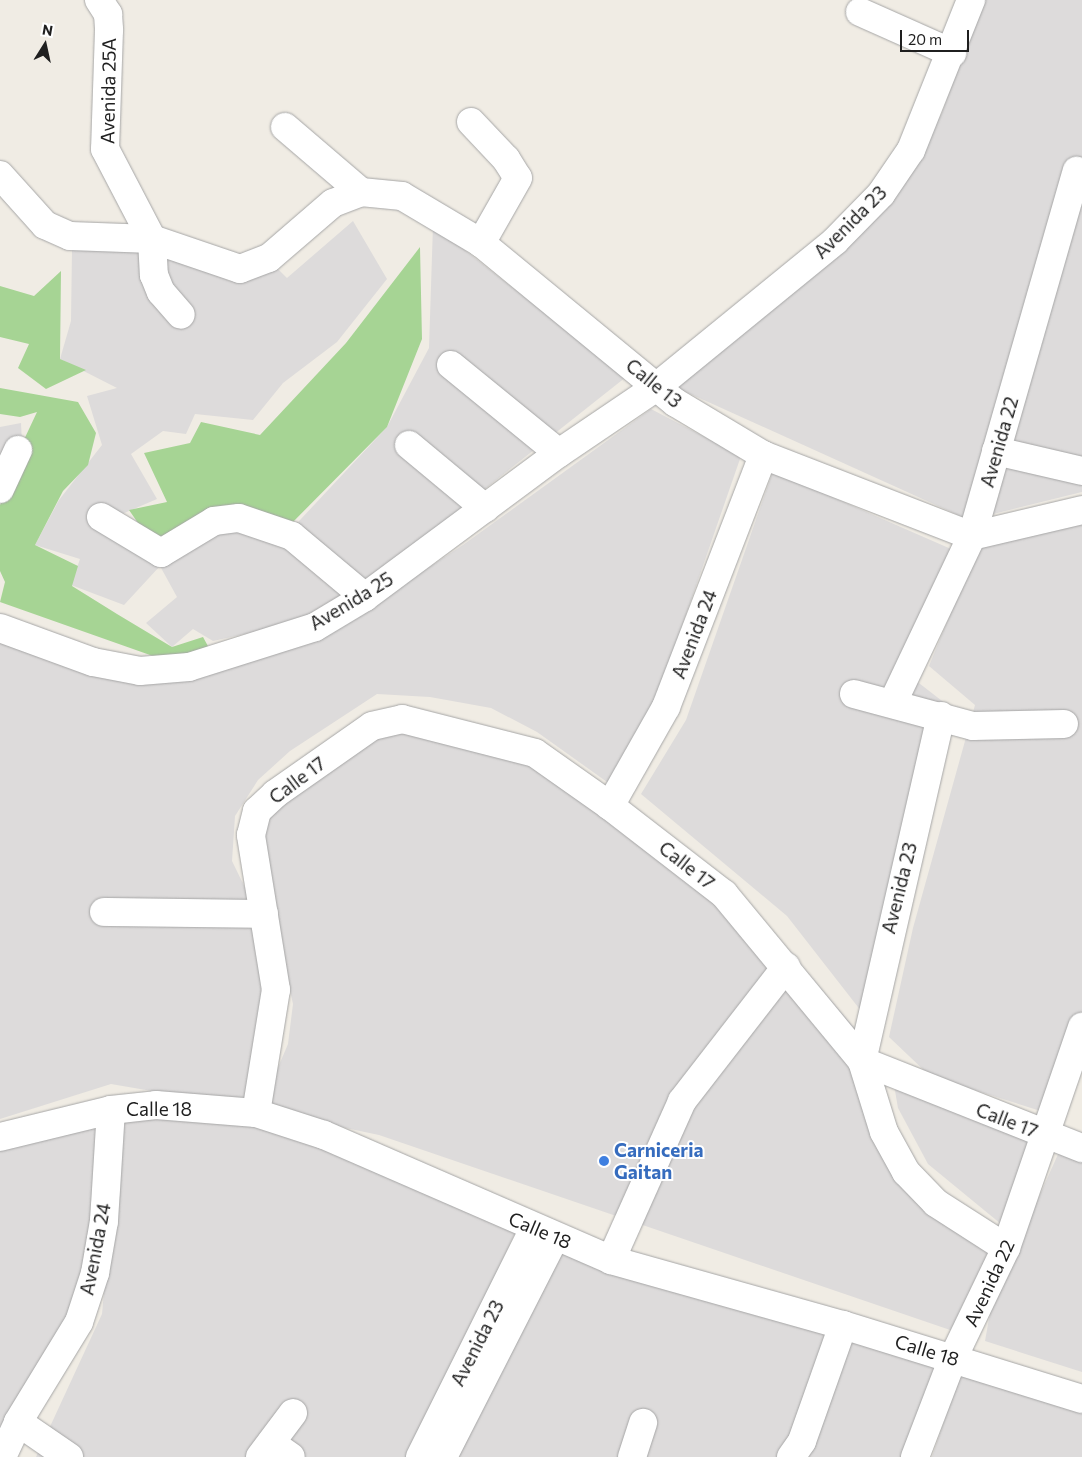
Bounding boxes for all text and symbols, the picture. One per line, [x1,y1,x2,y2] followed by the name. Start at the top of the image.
[20,20,70,70] north arrow
[41,20,54,39] text: N
[902,20,971,52] scale bar
[908,30,942,48] text: 20 m
[96,38,120,144] street label: Avenida 25A
[809,181,891,263] street label: Avenida 23
[621,354,687,412] street label: Calle 13
[975,394,1023,490] street label: Avenida 22
[305,567,397,635] street label: Avenida 25
[667,586,721,682] street label: Avenida 24
[264,752,330,808] street label: Calle 17
[655,836,719,894] street label: Calle 17
[877,840,921,936] street label: Avenida 23
[126,1098,192,1120] street label: Calle 18
[973,1098,1041,1142] street label: Calle 17
[614,1139,703,1183] place label: Carniceria Gaitan
[598,1155,610,1167] marker: Carniceria Gaitan
[75,1201,115,1297] street label: Avenida 24
[505,1207,575,1253] street label: Calle 18
[959,1236,1019,1330] street label: Avenida 22
[446,1296,508,1390] street label: Avenida 23
[892,1329,962,1371] street label: Calle 18

